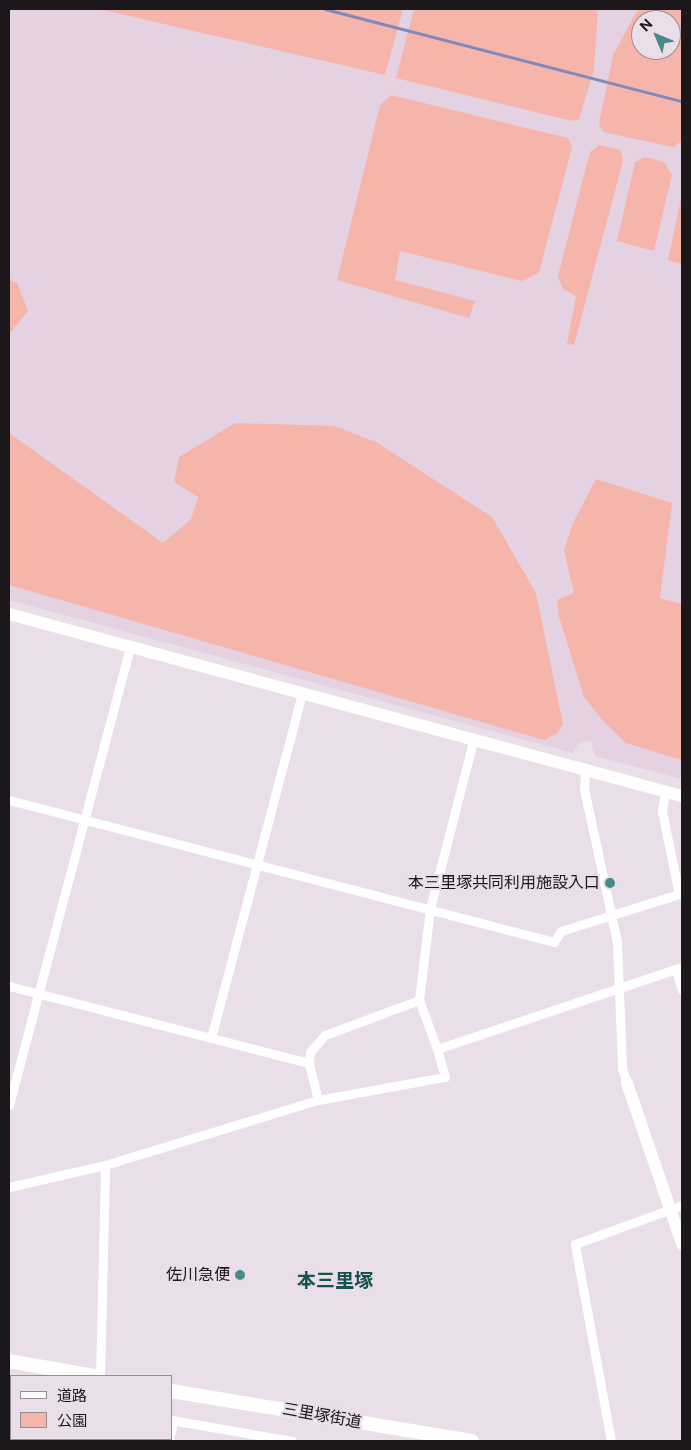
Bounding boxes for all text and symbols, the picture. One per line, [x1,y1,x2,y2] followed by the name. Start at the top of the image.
[631,10,681,60] north arrow
[637,16,656,35] text: N
[408,873,600,893] place label: 本三里塚共同利用施設入口
[604,877,616,889] marker: 本三里塚共同利用施設入口
[166,1265,230,1285] place label: 佐川急便
[234,1269,246,1281] marker: 佐川急便
[297,1270,373,1292] district label: 本三里塚
[10,1375,172,1440] legend
[57,1387,87,1404] text: 道路
[281,1400,363,1432] street label: 三里塚街道
[57,1412,87,1429] text: 公園

